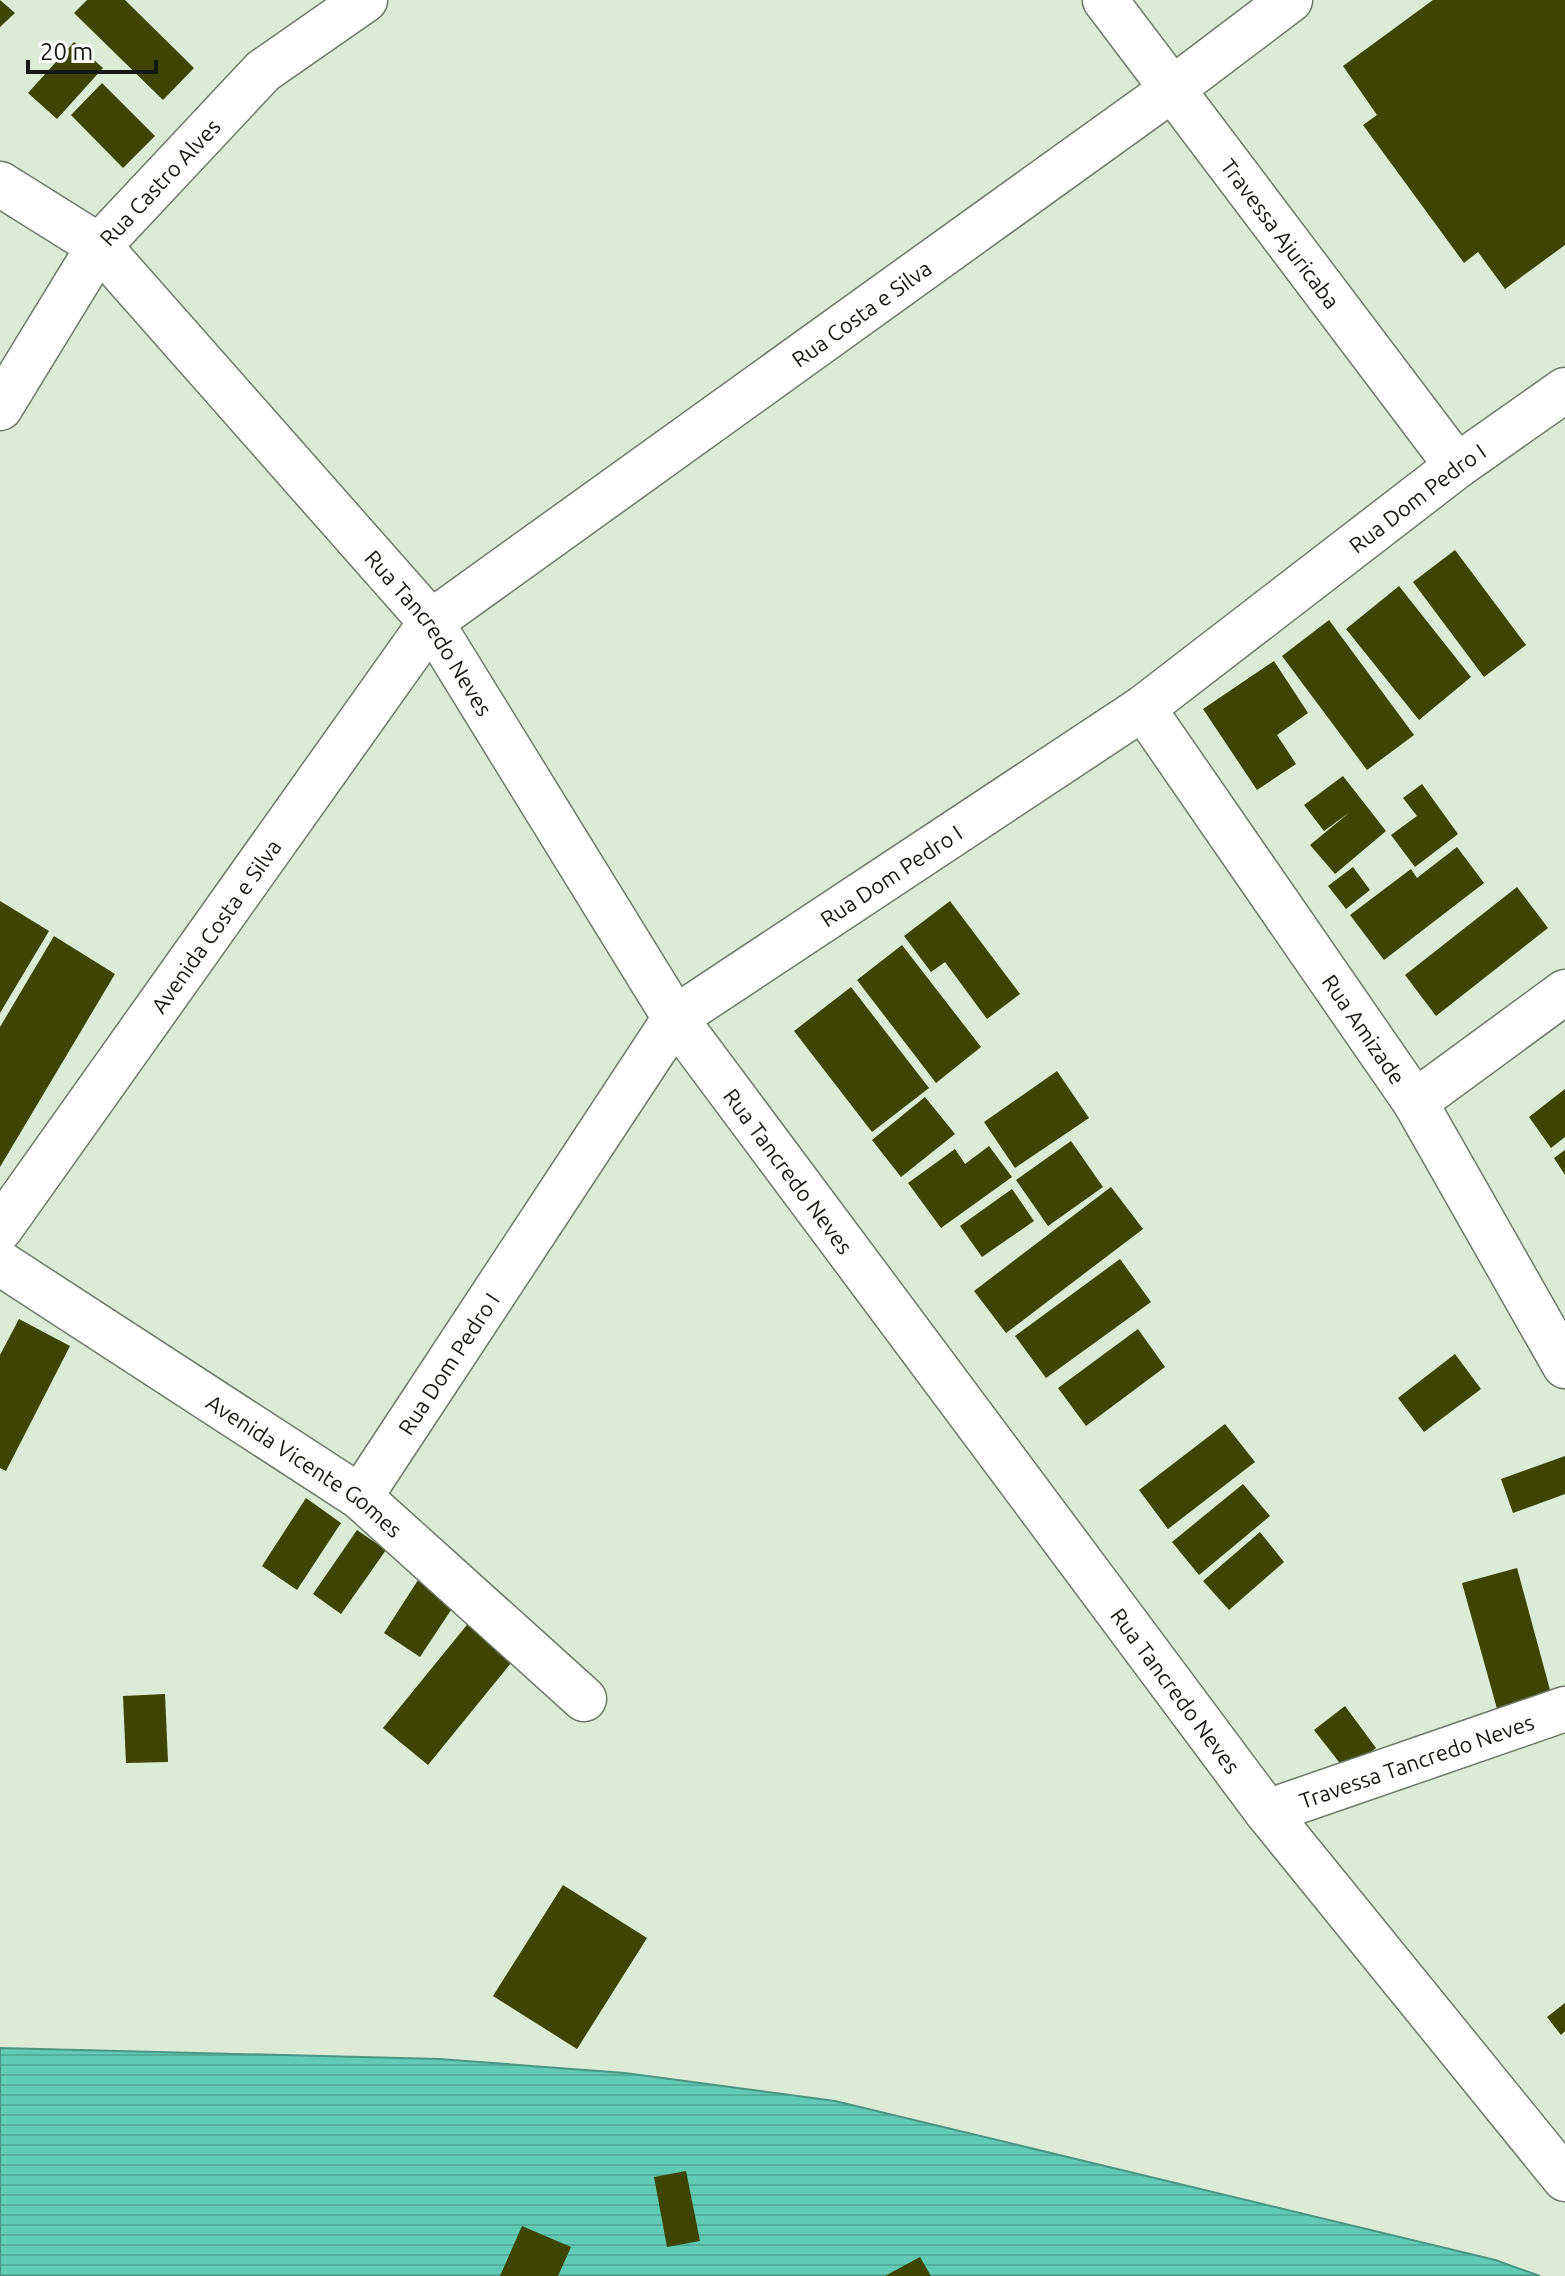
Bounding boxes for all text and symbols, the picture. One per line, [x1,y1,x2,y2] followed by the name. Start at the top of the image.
[28,24,156,74] scale bar
[40,38,93,65] text: 20 m
[94,113,225,250] street label: Rua Castro Alves
[1216,153,1346,313] street label: Travessa Ajuricaba
[787,254,935,371] street label: Rua Costa e Silva
[1344,438,1490,557] street label: Rua Dom Pedro I
[361,545,498,720] street label: Rua Tancredo Neves
[815,819,966,931] street label: Rua Dom Pedro I
[145,834,285,1017] street label: Avenida Costa e Silva
[1318,969,1411,1089] street label: Rua Amizade
[719,1083,859,1258] street label: Rua Tancredo Neves
[392,1288,504,1439] street label: Rua Dom Pedro I
[202,1389,408,1542] street label: Avenida Vicente Gomes
[1106,1603,1246,1778] street label: Rua Tancredo Neves
[1296,1708,1537,1812] street label: Travessa Tancredo Neves

